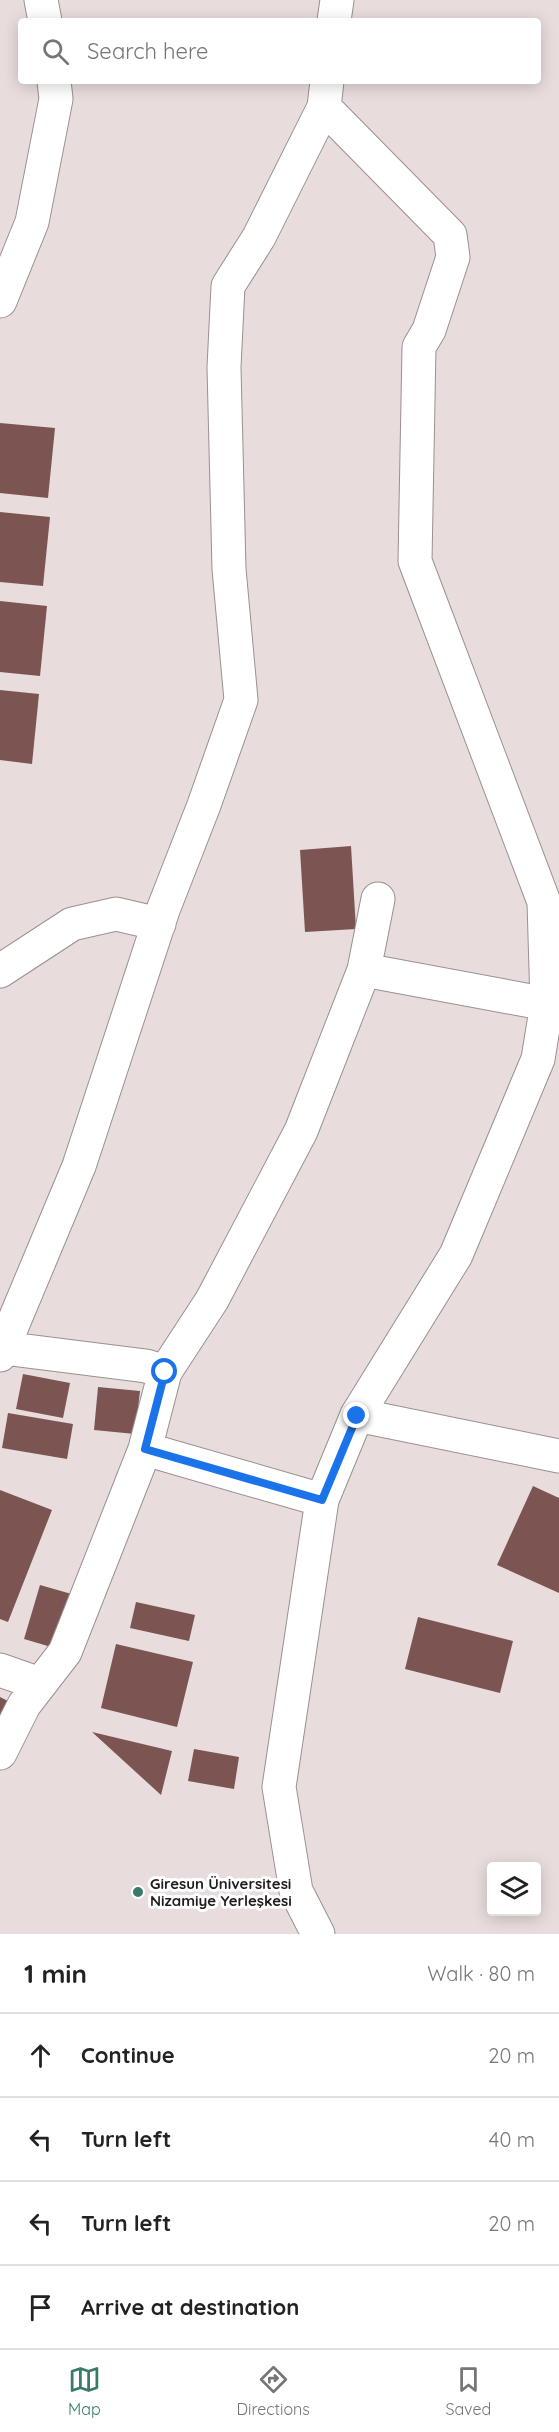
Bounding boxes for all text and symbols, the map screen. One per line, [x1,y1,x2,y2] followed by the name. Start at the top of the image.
[18,18,541,84] search box
[39,35,72,68] icon: search
[87,37,208,65] text: Search here
[151,1358,177,1384] route start
[343,1402,369,1428] route end
[487,1862,541,1916] map controls
[487,1862,541,1916] button: layers
[150,1874,292,1910] place label: Giresun Üniversitesi Nizamiye Yerleşkesi
[131,1885,145,1899] marker: Giresun Üniversitesi Nizamiye Yerleşkesi
[24,1957,87,1990] text: 1 min
[427,1961,535,1986] text: Walk · 80 m
[24,2039,57,2072] icon: ahead
[81,2041,175,2069] text: Continue
[488,2043,535,2068] text: 20 m
[24,2123,57,2156] icon: left
[81,2125,171,2153] text: Turn left
[489,2127,535,2152] text: 40 m
[24,2207,57,2240] icon: left
[81,2209,171,2237] text: Turn left
[488,2211,535,2236] text: 20 m
[24,2291,57,2324] icon: arrive
[81,2293,299,2321] text: Arrive at destination
[68,2363,101,2419] tab: Map
[237,2363,310,2419] tab: Directions
[446,2363,491,2419] tab: Saved

